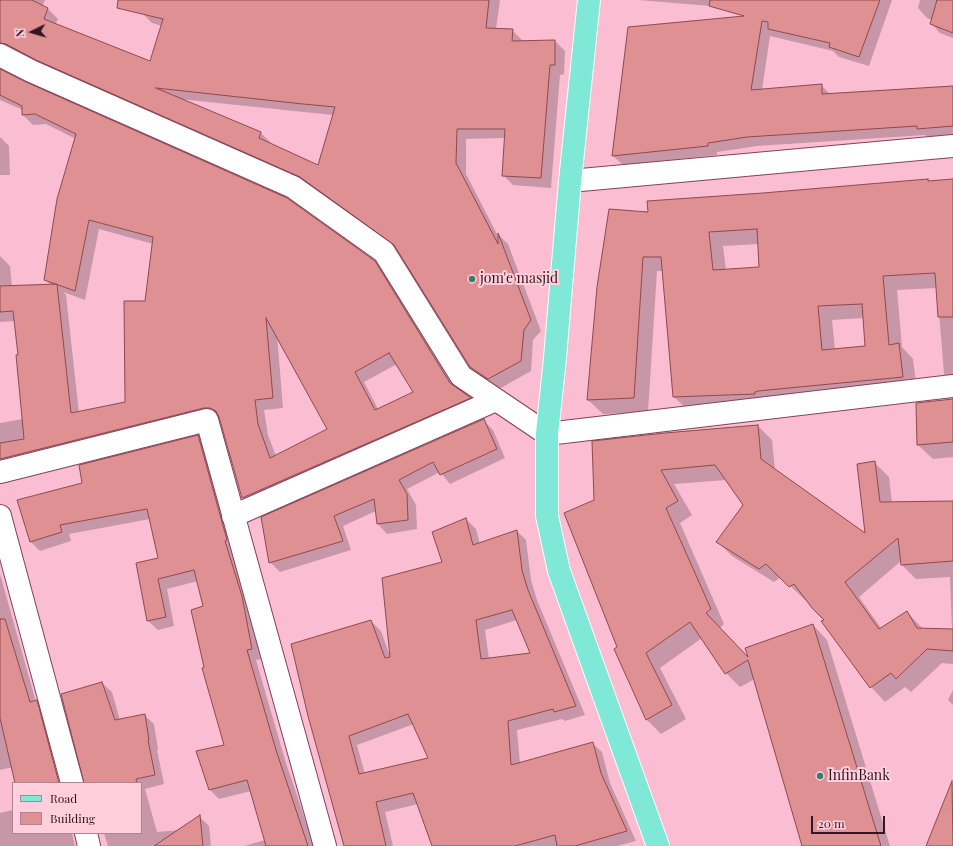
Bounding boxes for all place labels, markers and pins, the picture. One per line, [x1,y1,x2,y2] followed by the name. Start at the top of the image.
[480,271,558,287] place label: jom'e masjid
[467,274,477,284] marker: jom'e masjid
[828,768,890,784] place label: InfinBank
[815,771,825,781] marker: InfinBank

